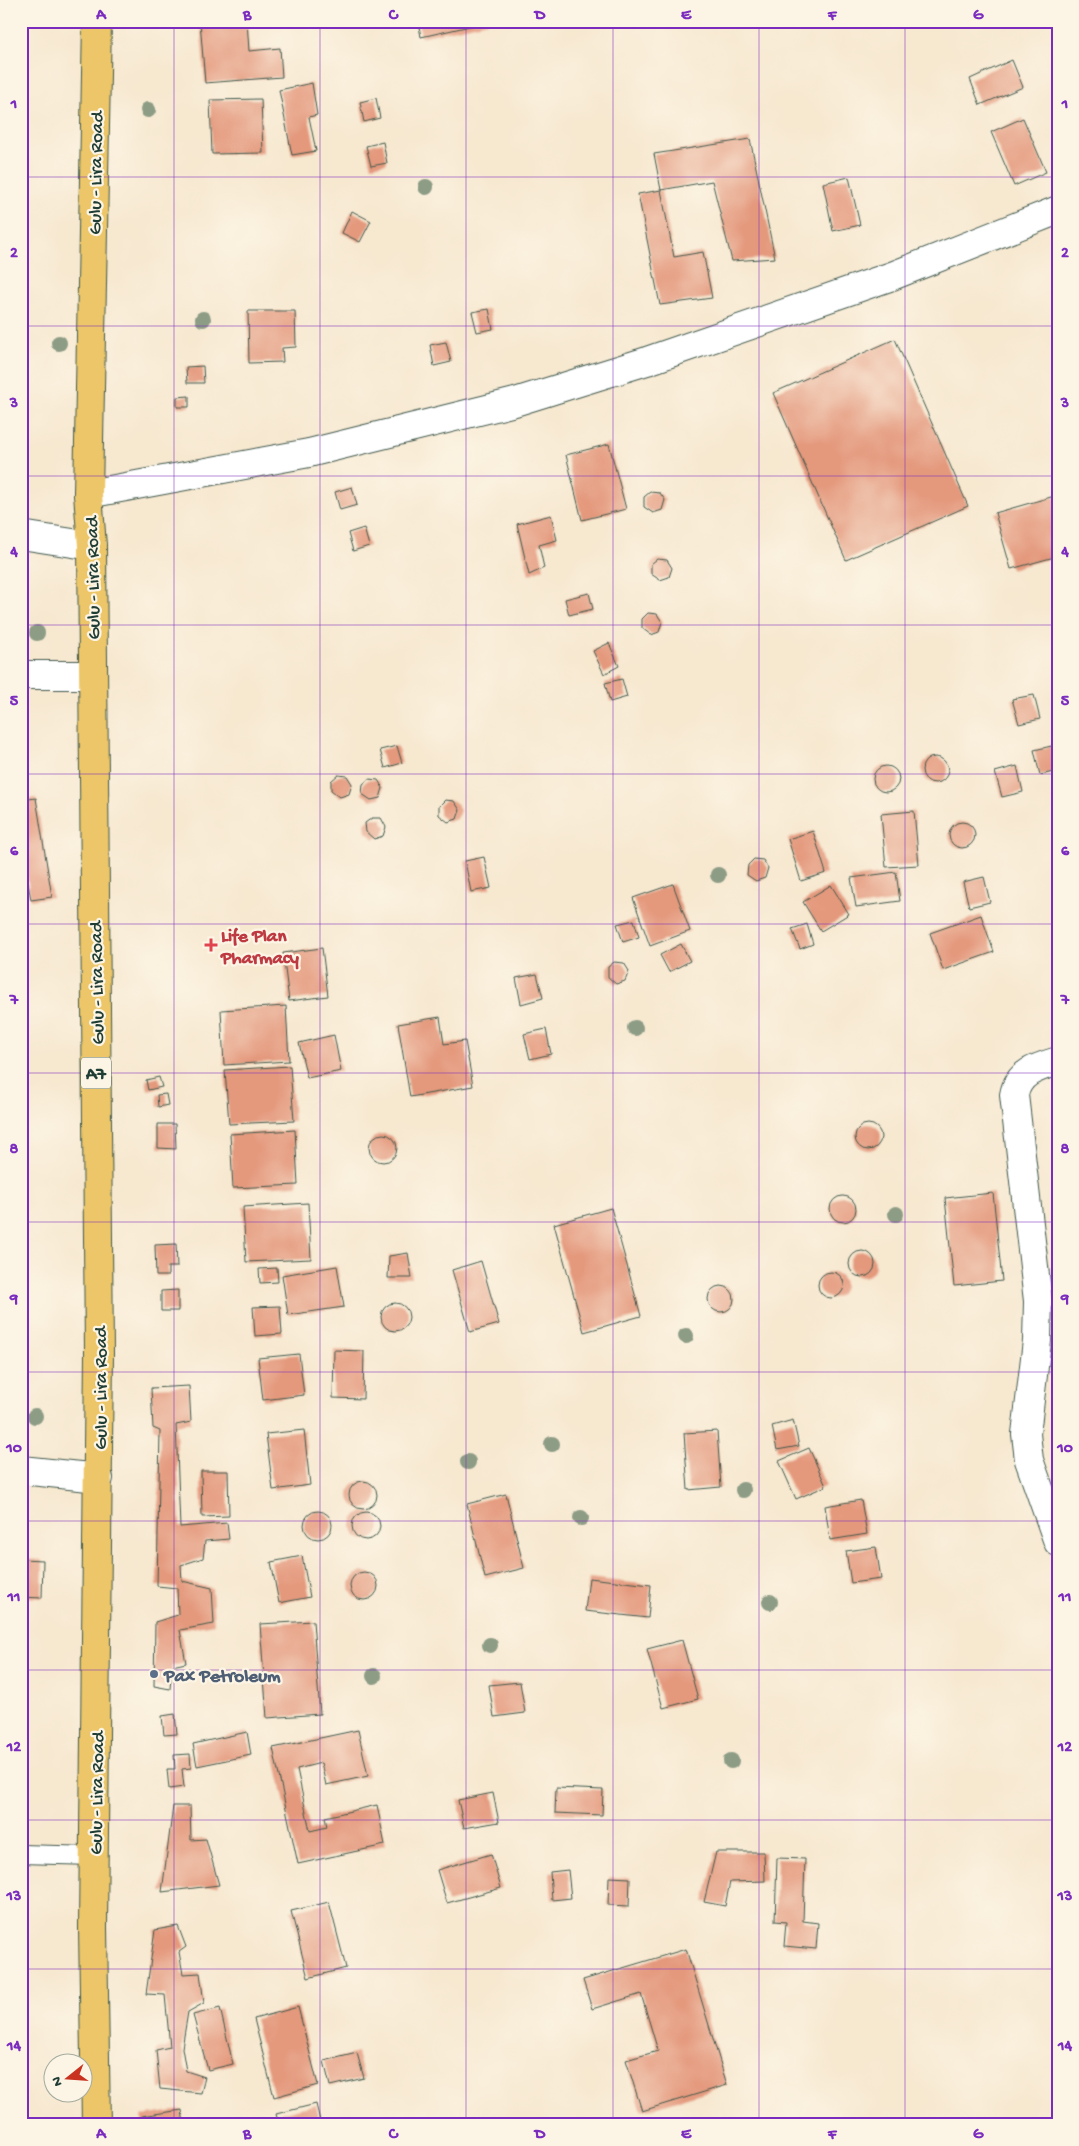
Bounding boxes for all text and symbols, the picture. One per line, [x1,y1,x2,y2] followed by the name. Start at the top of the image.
[95,7,107,26] text: A
[242,7,252,26] text: B
[388,7,399,26] text: C
[533,7,546,26] text: D
[681,7,692,26] text: E
[827,7,838,26] text: F
[973,7,984,26] text: G
[10,96,17,115] text: 1
[1061,96,1068,115] text: 1
[85,109,110,235] street label: Gulu - Lira Road
[10,245,18,264] text: 2
[1061,245,1069,264] text: 2
[9,395,18,414] text: 3
[1060,395,1069,414] text: 3
[82,514,107,640] street label: Gulu - Lira Road
[9,544,18,563] text: 4
[1060,544,1069,563] text: 4
[10,693,19,712] text: 5
[1061,693,1070,712] text: 5
[10,843,19,862] text: 6
[1061,843,1070,862] text: 6
[86,919,111,1045] street label: Gulu - Lira Road
[220,926,299,971] place label: Life Plan Pharmacy
[205,939,217,951] marker: Life Plan Pharmacy
[9,992,19,1011] text: 7
[1060,992,1070,1011] text: 7
[81,1058,111,1088] road number: A7
[10,1141,19,1160] text: 8
[1061,1141,1070,1160] text: 8
[9,1291,18,1310] text: 9
[1060,1291,1069,1310] text: 9
[91,1324,114,1450] street label: Gulu - Lira Road
[5,1440,22,1459] text: 10
[1056,1440,1073,1459] text: 10
[7,1589,20,1608] text: 11
[1058,1589,1071,1608] text: 11
[163,1666,281,1689] place label: Pax Petroleum
[148,1668,160,1680] marker: Pax Petroleum
[86,1729,111,1855] street label: Gulu - Lira Road
[6,1739,21,1758] text: 12
[1057,1739,1072,1758] text: 12
[6,1888,21,1907] text: 13
[1057,1888,1072,1907] text: 13
[6,2038,21,2057] text: 14
[1057,2038,1072,2057] text: 14
[42,2054,92,2104] north arrow
[48,2074,67,2088] text: N
[95,2126,107,2145] text: A
[242,2126,252,2145] text: B
[388,2126,399,2145] text: C
[533,2126,546,2145] text: D
[681,2126,692,2145] text: E
[827,2126,838,2145] text: F
[973,2126,984,2145] text: G

